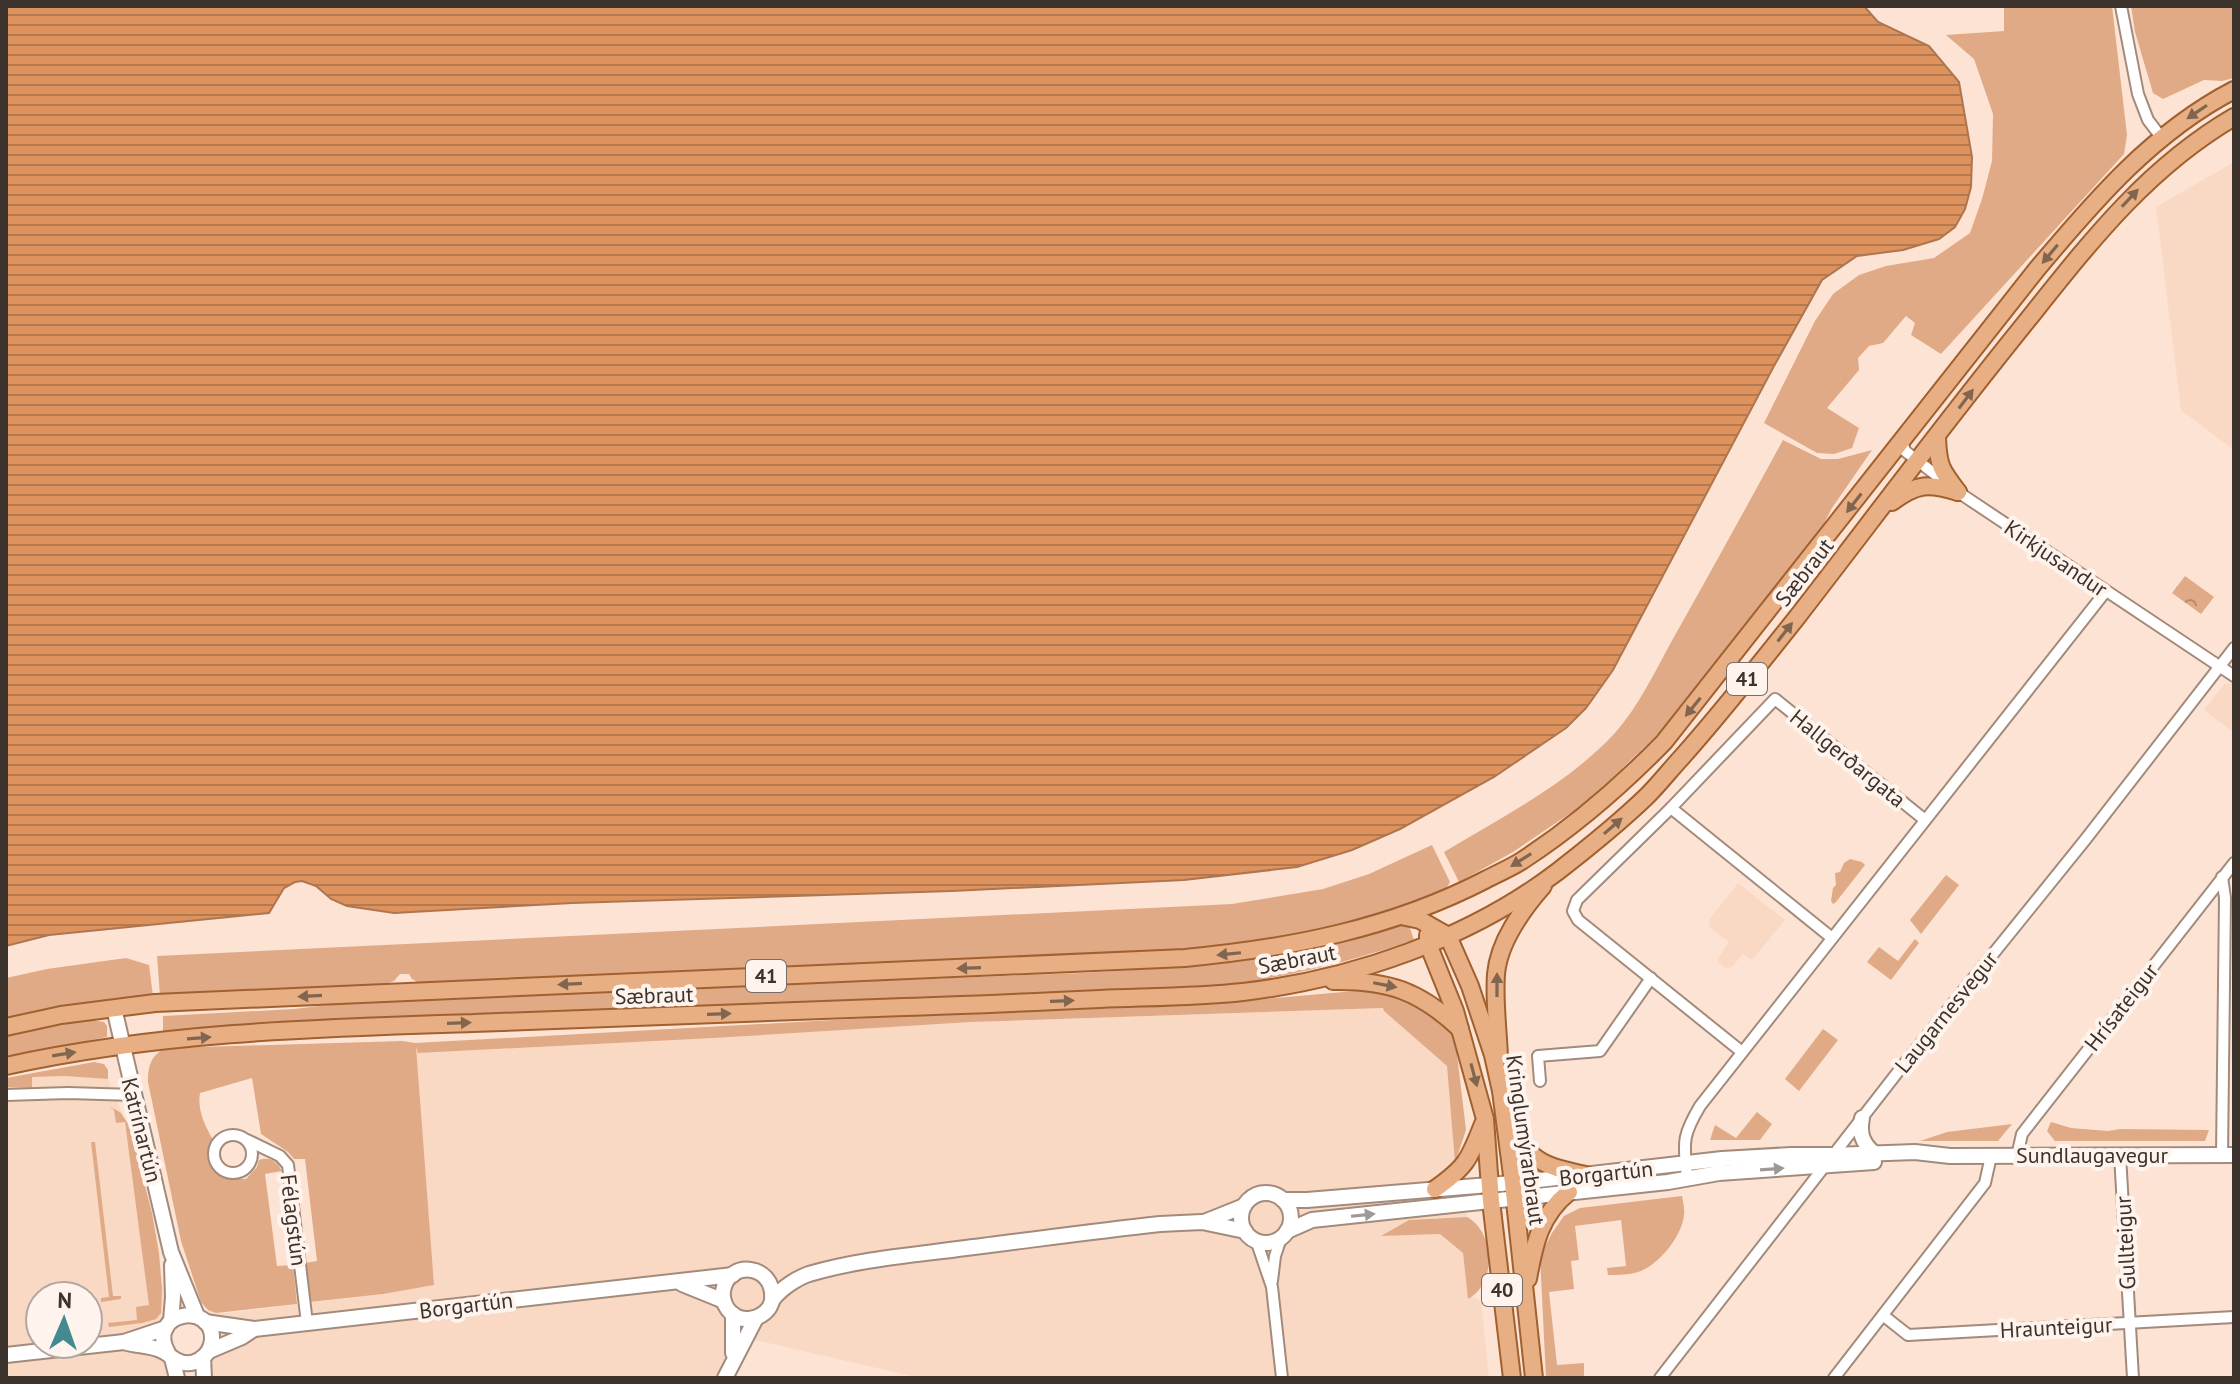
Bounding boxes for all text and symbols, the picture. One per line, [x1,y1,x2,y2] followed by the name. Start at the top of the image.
[2186,105,2208,119] one-way arrow
[2121,189,2139,208] one-way arrow
[2042,244,2059,264] one-way arrow
[1957,389,1973,409] one-way arrow
[1846,493,1863,513] one-way arrow
[1999,513,2113,603] street label: Kirkjusandur
[1769,532,1840,612] street label: Sæbraut
[1776,622,1793,642] one-way arrow
[1727,663,1767,695] road number: 41
[1686,697,1702,717] one-way arrow
[1784,703,1912,813] street label: Hallgerðargata
[1602,818,1622,835] one-way arrow
[1510,853,1532,867] one-way arrow
[1256,938,1339,980] street label: Sæbraut
[1888,945,2004,1079] street label: Laugarnesvegur
[1216,947,1241,960] one-way arrow
[2078,957,2164,1057] street label: Hrísateigur
[746,960,786,992] road number: 41
[956,961,981,974] one-way arrow
[1491,972,1503,997] one-way arrow
[557,978,582,991] one-way arrow
[614,980,694,1010] street label: Sæbraut
[1373,980,1398,992] one-way arrow
[297,990,322,1003] one-way arrow
[1050,994,1075,1007] one-way arrow
[707,1008,732,1021] one-way arrow
[447,1017,472,1030] one-way arrow
[187,1031,212,1044] one-way arrow
[51,1047,76,1060] one-way arrow
[1500,1053,1552,1228] street label: Kringlumýrarbraut
[1468,1063,1481,1087] one-way arrow
[115,1075,169,1185] street label: Katrínartún
[2016,1141,2168,1169] street label: Sundlaugavegur
[1558,1154,1654,1192] street label: Borgartún
[1760,1162,1785,1175] one-way arrow
[274,1172,314,1268] street label: Félagstún
[2109,1195,2141,1290] street label: Gullteigur
[1351,1209,1376,1222] one-way arrow
[1482,1274,1522,1306] road number: 40
[24,1280,104,1360] north arrow
[417,1285,515,1325] street label: Borgartún
[57,1286,72,1314] text: N
[1999,1310,2113,1344] street label: Hraunteigur

